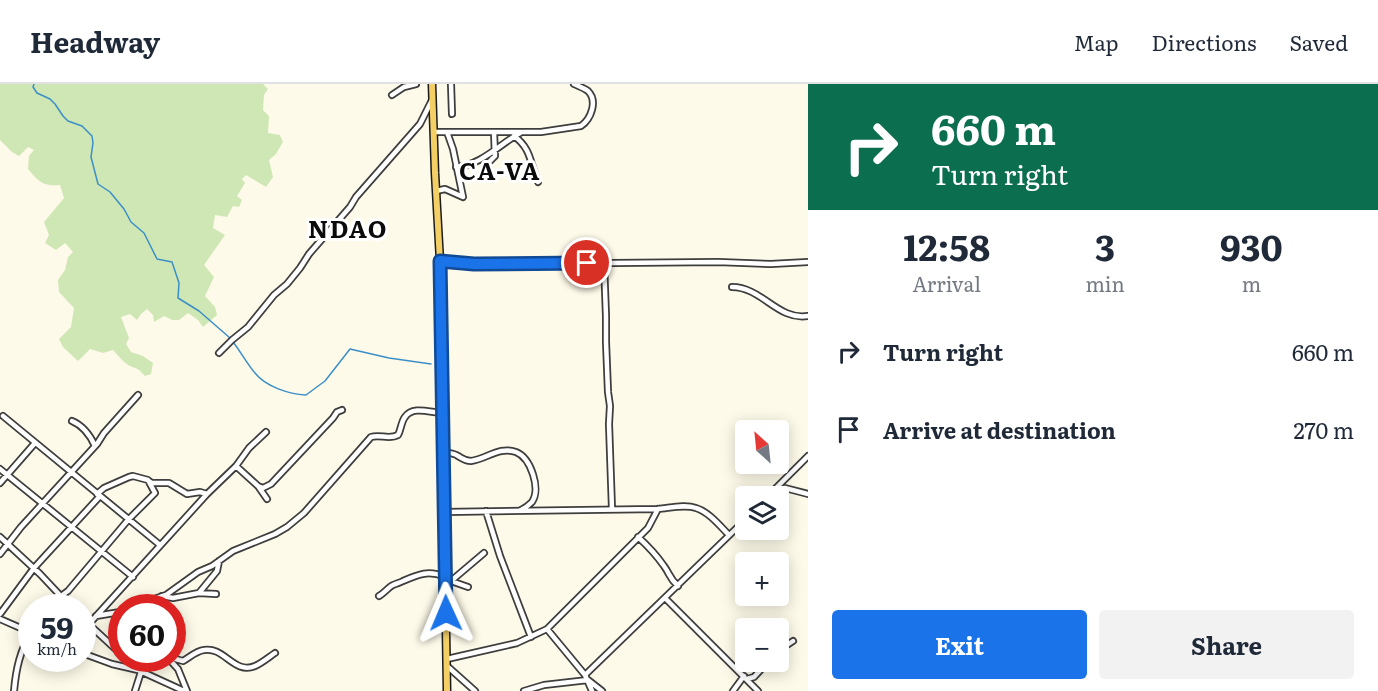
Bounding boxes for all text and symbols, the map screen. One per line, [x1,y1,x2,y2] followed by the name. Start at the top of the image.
[30,20,160,62] text: Headway
[1074,26,1119,57] text: Map
[1152,26,1257,57] text: Directions
[1290,26,1348,57] text: Saved
[931,96,1056,158] text: 660 m
[832,108,910,186] icon: right
[459,152,541,187] district label: CA-VA
[931,153,1068,193] text: Turn right
[308,210,388,245] district label: NDAO
[903,219,990,272] text: 12:58
[1095,219,1115,272] text: 3
[1220,219,1283,272] text: 930
[561,237,612,288] pin
[570,246,603,279] icon: arrive
[913,268,981,298] text: Arrival
[1085,268,1125,298] text: min
[1242,268,1261,298] text: m
[832,335,865,368] icon: right
[883,335,1003,368] text: Turn right
[1292,335,1354,368] text: 660 m
[832,413,865,446] icon: arrive
[883,413,1116,446] text: Arrive at destination
[1293,413,1354,446] text: 270 m
[735,420,789,474] north arrow
[735,420,789,672] map controls
[735,486,789,540] button: layers
[735,552,789,606] button: +
[414,581,478,645] position arrow
[108,594,186,672] speed limit sign: 60
[40,604,74,648] text: 59
[832,610,1087,679] button: Exit
[1099,610,1354,679] button: Share
[735,618,789,672] button: −
[37,637,77,660] text: km/h

